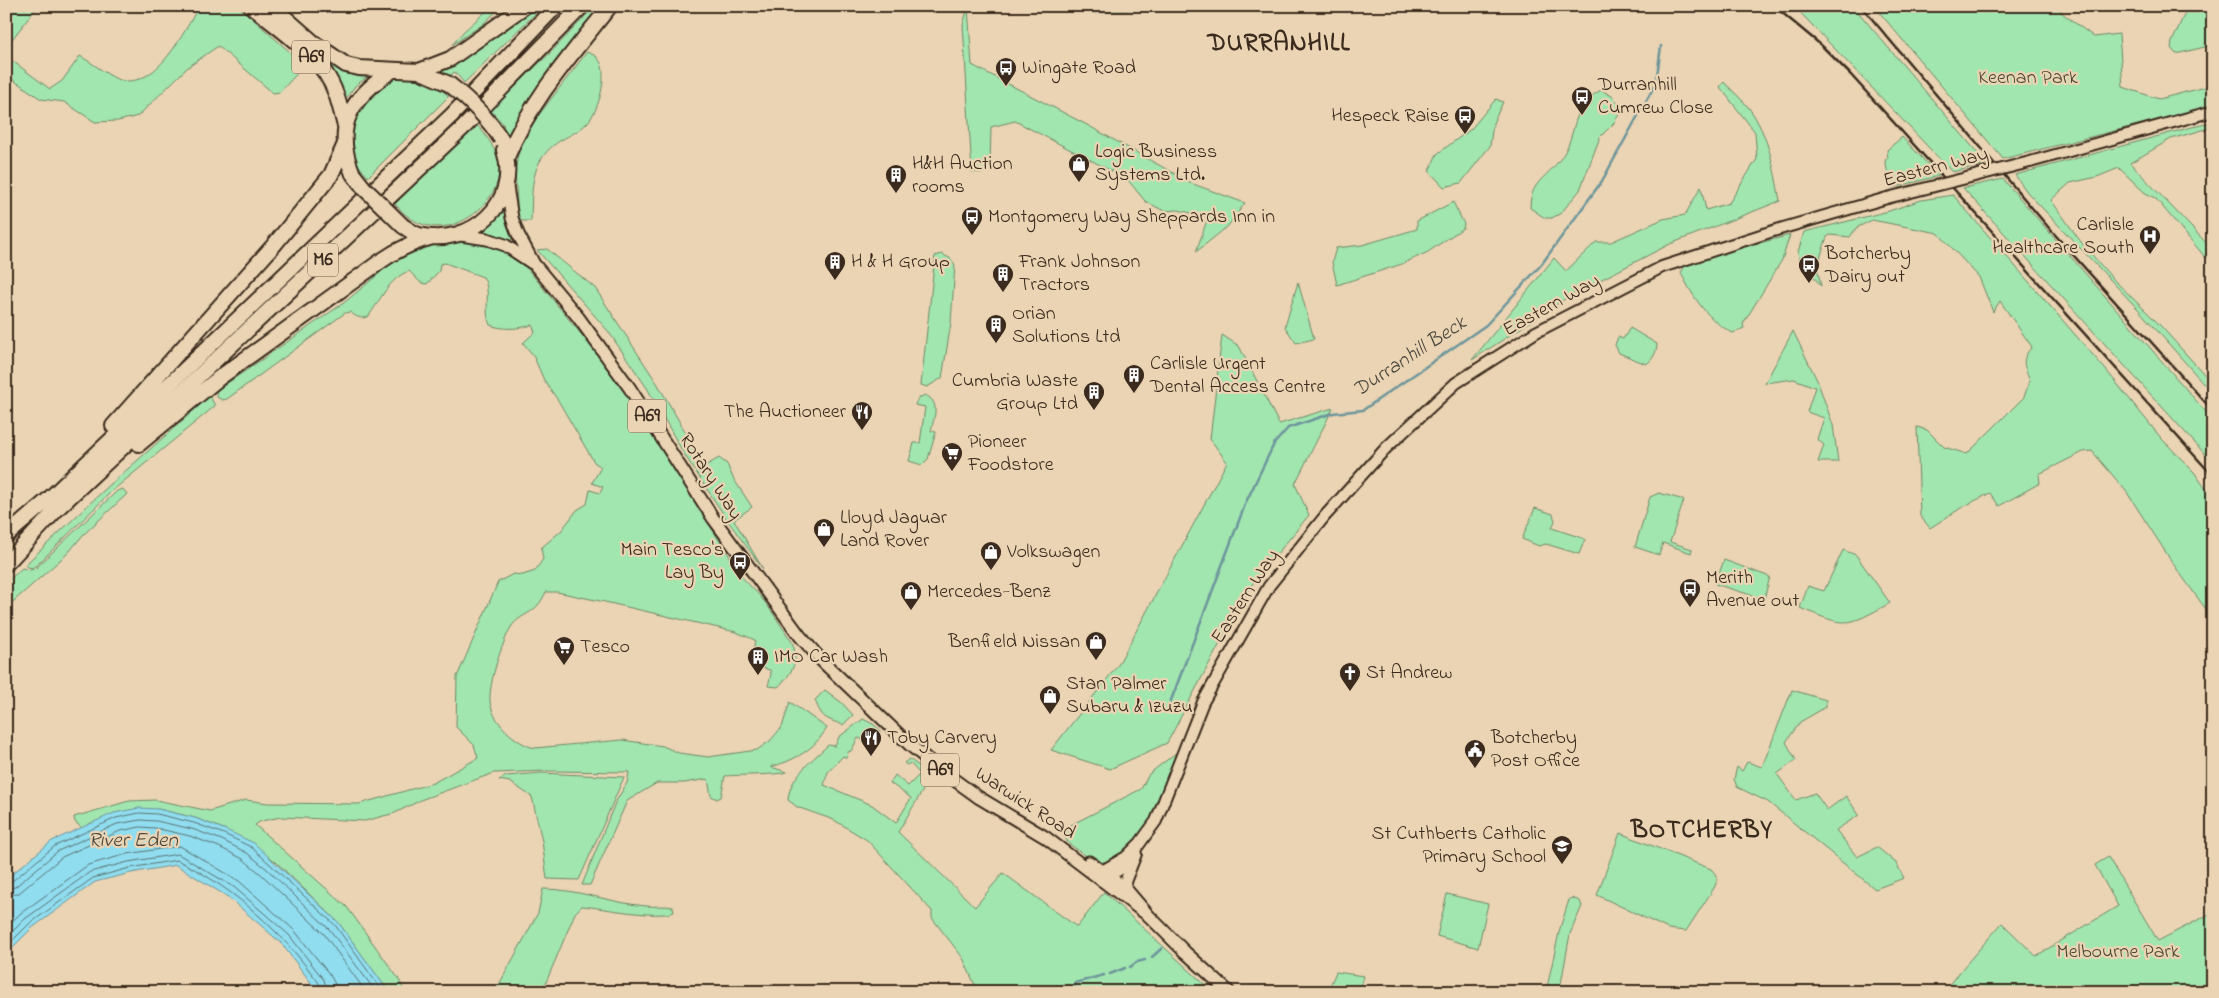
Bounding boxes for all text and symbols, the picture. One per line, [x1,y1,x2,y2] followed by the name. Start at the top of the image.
[1207,26,1350,62] district label: DURRANHILL
[292,41,330,74] road number: A69
[1022,54,1136,84] place label: Wingate Road
[994,56,1018,87] bus stop icon: Wingate Road
[1978,64,2078,93] park label: Keenan Park
[1597,71,1713,123] place label: Durranhill Cumrew Close
[1570,85,1594,116] bus stop icon: Durranhill Cumrew Close
[1331,102,1449,131] place label: Hespeck Raise
[1453,104,1477,135] bus stop icon: Hespeck Raise
[1095,138,1217,190] place label: Logic Business Systems Ltd.
[1880,140,1992,196] street label: Eastern Way
[912,150,1013,202] place label: H&H Auction rooms
[1067,152,1091,183] shop icon: Logic Business Systems Ltd.
[884,163,908,194] building icon: H&H Auction rooms
[988,203,1275,233] place label: Montgomery Way Sheppards Inn in
[960,205,984,236] bus stop icon: Montgomery Way Sheppards Inn in
[1992,211,2134,263] place label: Carlisle Healthcare South
[2138,224,2162,255] hospital icon: Carlisle Healthcare South
[1824,240,1911,292] place label: Botcherby Dairy out
[308,244,338,276] road number: M6
[851,248,950,277] place label: H & H Group
[1018,248,1140,300] place label: Frank Johnson Tractors
[823,250,847,281] building icon: H & H Group
[1797,253,1821,284] bus stop icon: Botcherby Dairy out
[991,262,1015,293] building icon: Frank Johnson Tractors
[1498,267,1606,345] street label: Eastern Way
[1012,300,1121,352] place label: Orian Solutions Ltd
[1347,309,1473,405] water label: Durranhill Beck
[984,313,1008,344] building icon: Orian Solutions Ltd
[1149,350,1325,402] place label: Carlisle Urgent Dental Access Centre
[1122,363,1146,394] building icon: Carlisle Urgent Dental Access Centre
[952,367,1078,419] place label: Cumbria Waste Group Ltd
[1082,380,1106,411] building icon: Cumbria Waste Group Ltd
[724,398,847,427] place label: The Auctioneer
[628,400,666,432] road number: A69
[850,400,874,431] restaurant icon: The Auctioneer
[671,428,749,526] street label: Rotary Way
[967,428,1054,480] place label: Pioneer Foodstore
[940,441,964,472] supermarket icon: Pioneer Foodstore
[840,504,948,556] place label: Lloyd Jaguar Land Rover
[812,517,836,548] shop icon: Lloyd Jaguar Land Rover
[620,536,724,588] place label: Main Tesco's Lay By
[1006,538,1100,568] place label: Volkswagen
[979,540,1003,571] shop icon: Volkswagen
[1205,544,1287,650] street label: Eastern Way
[728,550,752,581] bus stop icon: Main Tesco's Lay By
[1706,564,1800,616] place label: Merith Avenue out
[1678,577,1702,608] bus stop icon: Merith Avenue out
[927,578,1051,607] place label: Mercedes-Benz
[899,580,923,611] shop icon: Mercedes-Benz
[947,628,1080,657] place label: Benfield Nissan
[1084,630,1108,661] shop icon: Benfield Nissan
[580,633,630,662] place label: Tesco
[552,635,576,666] supermarket icon: Tesco
[774,643,888,672] place label: IMO Car Wash
[746,645,770,676] building icon: IMO Car Wash
[1366,659,1452,688] place label: St Andrew
[1338,661,1362,692] church icon: St Andrew
[1066,670,1193,722] place label: Stan Palmer Subaru & Izuzu
[1038,684,1062,715] shop icon: Stan Palmer Subaru & Izuzu
[887,724,997,753] place label: Toby Carvery
[1490,724,1580,776] place label: Botcherby Post Office
[859,726,883,757] restaurant icon: Toby Carvery
[1463,738,1487,769] public building icon: Botcherby Post Office
[921,754,959,786] road number: A69
[969,760,1081,848] street label: Warwick Road
[1630,813,1773,849] district label: BOTCHERBY
[1372,820,1546,872] place label: St Cuthberts Catholic Primary School
[88,826,178,856] water label: River Eden
[1550,834,1574,865] school or university icon: St Cuthberts Catholic Primary School
[2057,938,2180,967] park label: Melbourne Park

